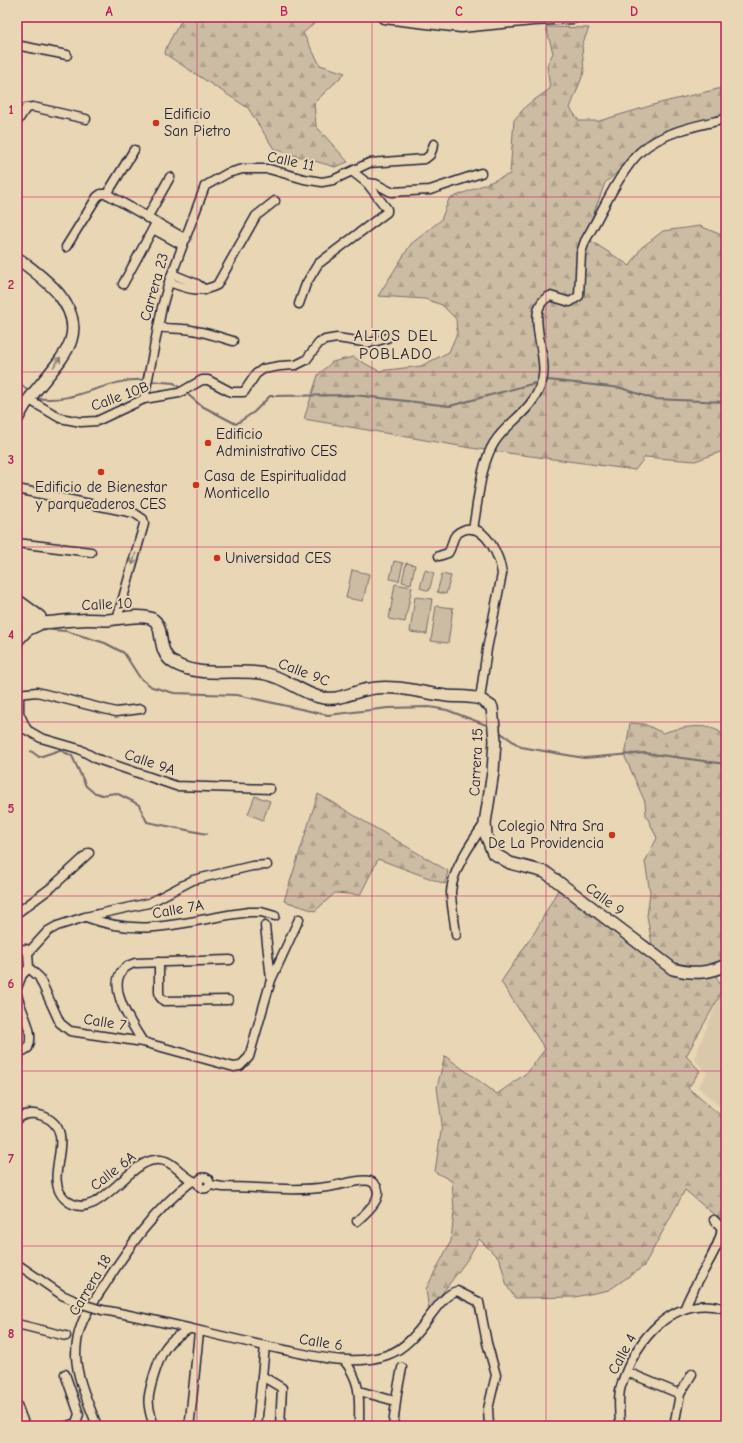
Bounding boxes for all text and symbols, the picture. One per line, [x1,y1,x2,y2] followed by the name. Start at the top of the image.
[105,4,113,19] text: A
[280,4,288,19] text: B
[455,4,463,19] text: C
[630,4,638,19] text: D
[8,102,14,117] text: 1
[164,105,231,140] place label: Edificio San Pietro
[151,118,161,128] marker: Edificio San Pietro
[266,147,316,175] street label: Calle 11
[136,251,172,323] street label: Carrera 23
[8,277,14,292] text: 2
[354,327,438,363] district label: ALTOS DEL POBLADO
[53,357,62,368] one-way arrow
[89,377,151,415] street label: Calle 10B
[216,425,337,460] place label: Edificio Administrativo CES
[203,438,213,448] marker: Edificio Administrativo CES
[8,452,14,467] text: 3
[96,467,106,477] marker: Edificio de Bienestar y parqueaderos CES
[204,467,346,502] place label: Casa de Espiritualidad Monticello
[35,478,167,513] place label: Edificio de Bienestar y parqueaderos CES
[191,480,201,490] marker: Casa de Espiritualidad Monticello
[225,549,331,567] place label: Universidad CES
[130,552,137,565] one-way arrow
[212,553,222,563] marker: Universidad CES
[81,594,133,614] street label: Calle 10
[8,627,14,642] text: 4
[276,654,332,690] street label: Calle 9C
[465,727,487,797] street label: Carrera 15
[122,745,178,779] street label: Calle 9A
[8,801,15,816] text: 5
[488,817,604,852] place label: Colegio Ntra Sra De La Providencia
[607,830,617,840] marker: Colegio Ntra Sra De La Providencia
[582,879,628,919] street label: Calle 9
[151,896,205,922] street label: Calle 7A
[8,976,15,991] text: 6
[82,1010,128,1034] street label: Calle 7
[87,1147,140,1194] street label: Calle 6A
[8,1151,14,1166] text: 7
[65,1251,115,1319] street label: Carrera 18
[8,1326,14,1341] text: 8
[298,1330,344,1354] street label: Calle 6
[604,1331,640,1377] street label: Calle 4

